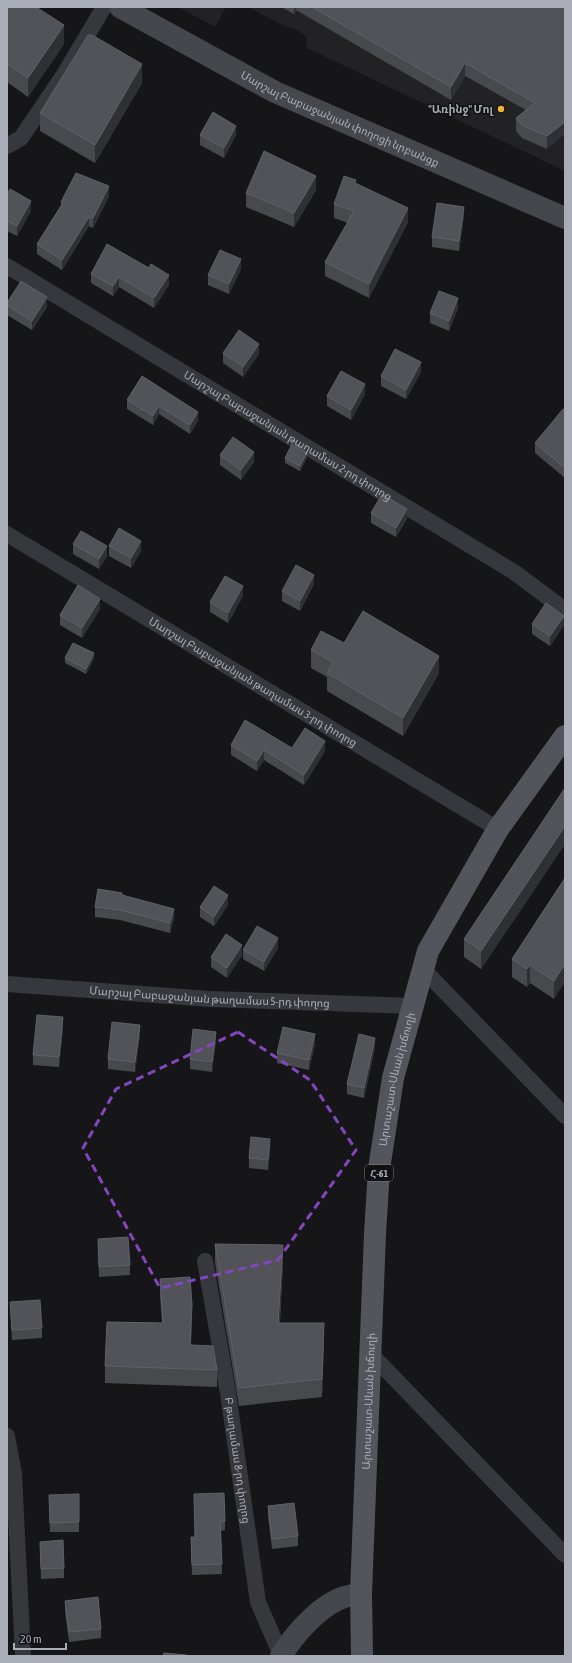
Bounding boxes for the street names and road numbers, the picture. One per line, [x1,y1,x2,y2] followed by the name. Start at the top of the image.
[239,68,441,170] street label: Մարշալ Բաբաջանյան փողոցի նրբանցք
[182,368,394,504] street label: Մարշալ Բաբաջանյան թաղամաս 2-րդ փողոց
[147,615,359,750] street label: Մարշալ Բաբաջանյան թաղամաս 3-րդ փողոց
[89,984,330,1010] street label: Մարշալ Բաբաջանյան թաղամաս 5-րդ փողոց
[377,1011,418,1147] street label: Արտաշատ-Սևան խճուղի
[365,1165,393,1181] road number: Հ-61
[360,1333,378,1470] street label: Արտաշատ-Սևան խճուղի
[223,1396,253,1524] street label: Բ թաղամաս 8-րդ փողոց

